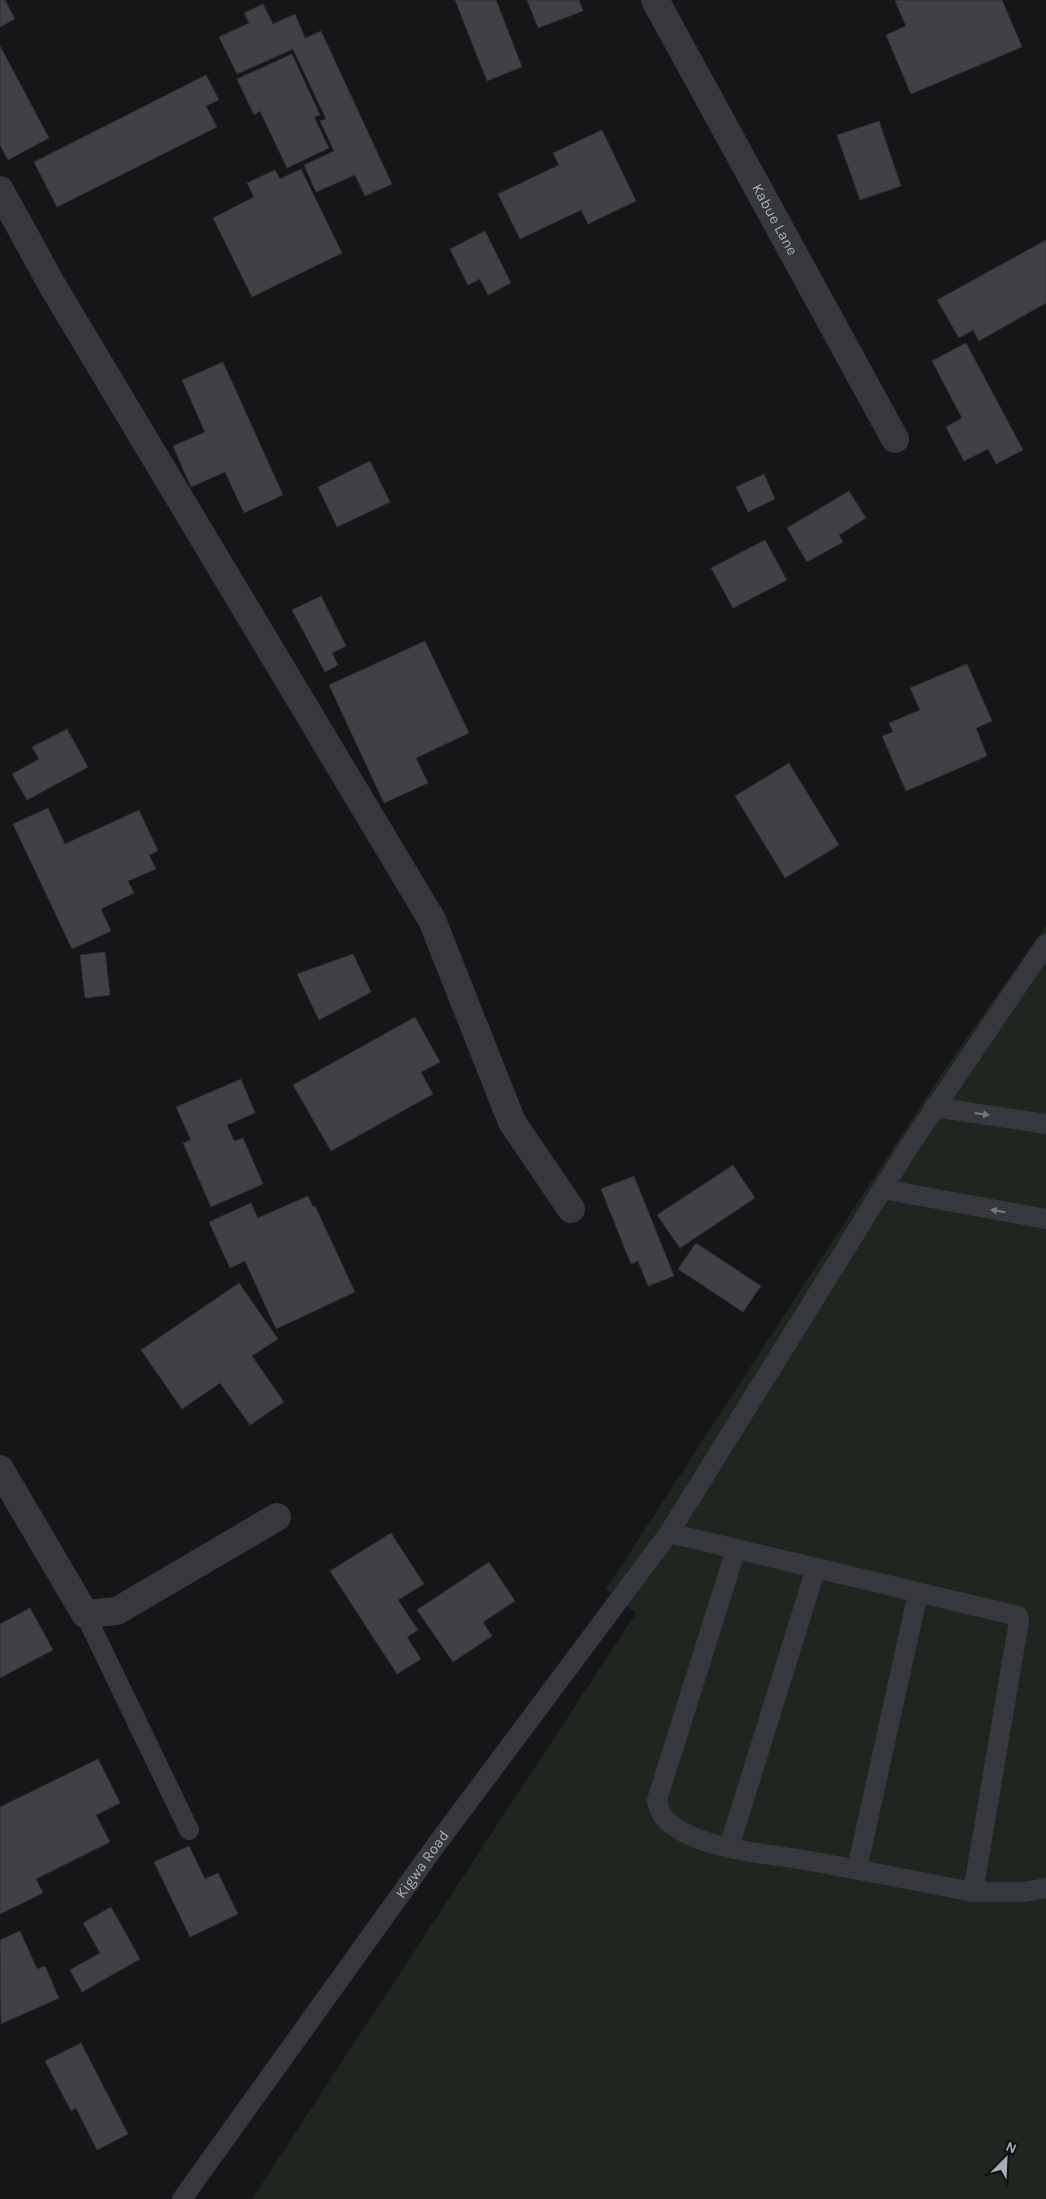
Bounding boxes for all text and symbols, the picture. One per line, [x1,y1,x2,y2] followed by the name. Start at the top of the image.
[748,181,802,258] street label: Kabue Lane
[975,1111,991,1119] one-way arrow
[990,1206,1006,1214] one-way arrow
[392,1827,453,1902] street label: Kigwa Road
[981,2134,1031,2184] north arrow
[1003,2138,1019,2157] text: N

